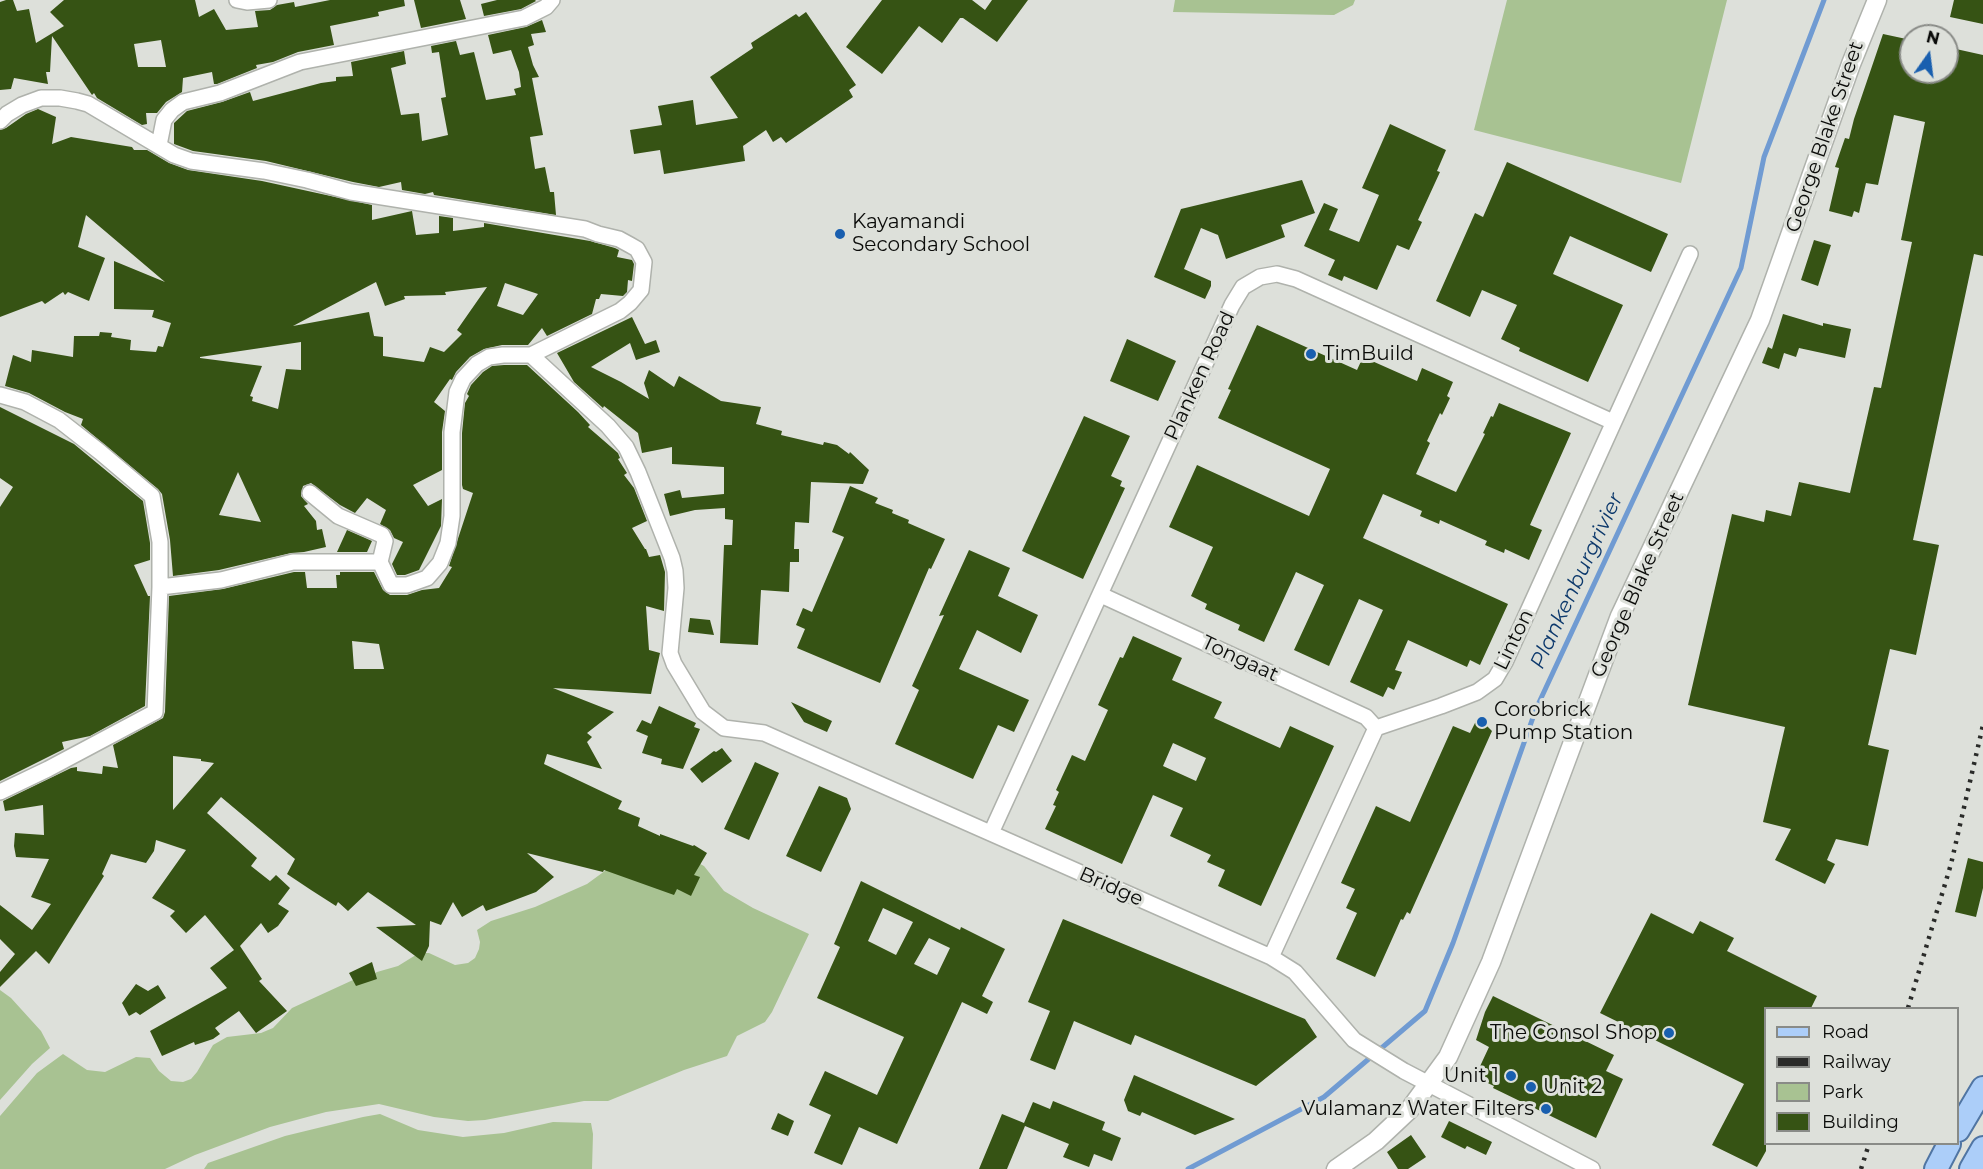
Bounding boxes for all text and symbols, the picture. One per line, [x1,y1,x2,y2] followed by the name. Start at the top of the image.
[1899,24,1959,84] north arrow
[1924,27,1942,49] text: N
[1781,38,1869,236] street label: George Blake Street
[852,210,1030,257] place label: Kayamandi Secondary School
[833,227,847,241] marker: Kayamandi Secondary School
[1160,308,1240,444] street label: Planken Road
[1323,342,1414,366] place label: TimBuild
[1304,347,1318,361] marker: TimBuild
[1525,489,1629,673] water label: Plankenburgrivier
[1586,489,1690,681] street label: George Blake Street
[1489,606,1539,674] street label: Linton
[1198,631,1282,687] street label: Tongaat
[1494,698,1633,745] place label: Corobrick Pump Station
[1475,715,1489,729] marker: Corobrick Pump Station
[1075,862,1147,912] street label: Bridge
[1764,1007,1959,1145] legend
[1490,1021,1657,1045] place label: The Consol Shop
[1822,1021,1869,1043] text: Road
[1662,1026,1676,1040] marker: The Consol Shop
[1822,1051,1891,1073] text: Railway
[1444,1064,1499,1088] place label: Unit 1
[1504,1069,1518,1083] marker: Unit 1
[1543,1075,1602,1099] place label: Unit 2
[1524,1080,1538,1094] marker: Unit 2
[1822,1081,1863,1103] text: Park
[1301,1097,1534,1121] place label: Vulamanz Water Filters
[1539,1102,1553,1116] marker: Vulamanz Water Filters
[1822,1111,1899,1133] text: Building

